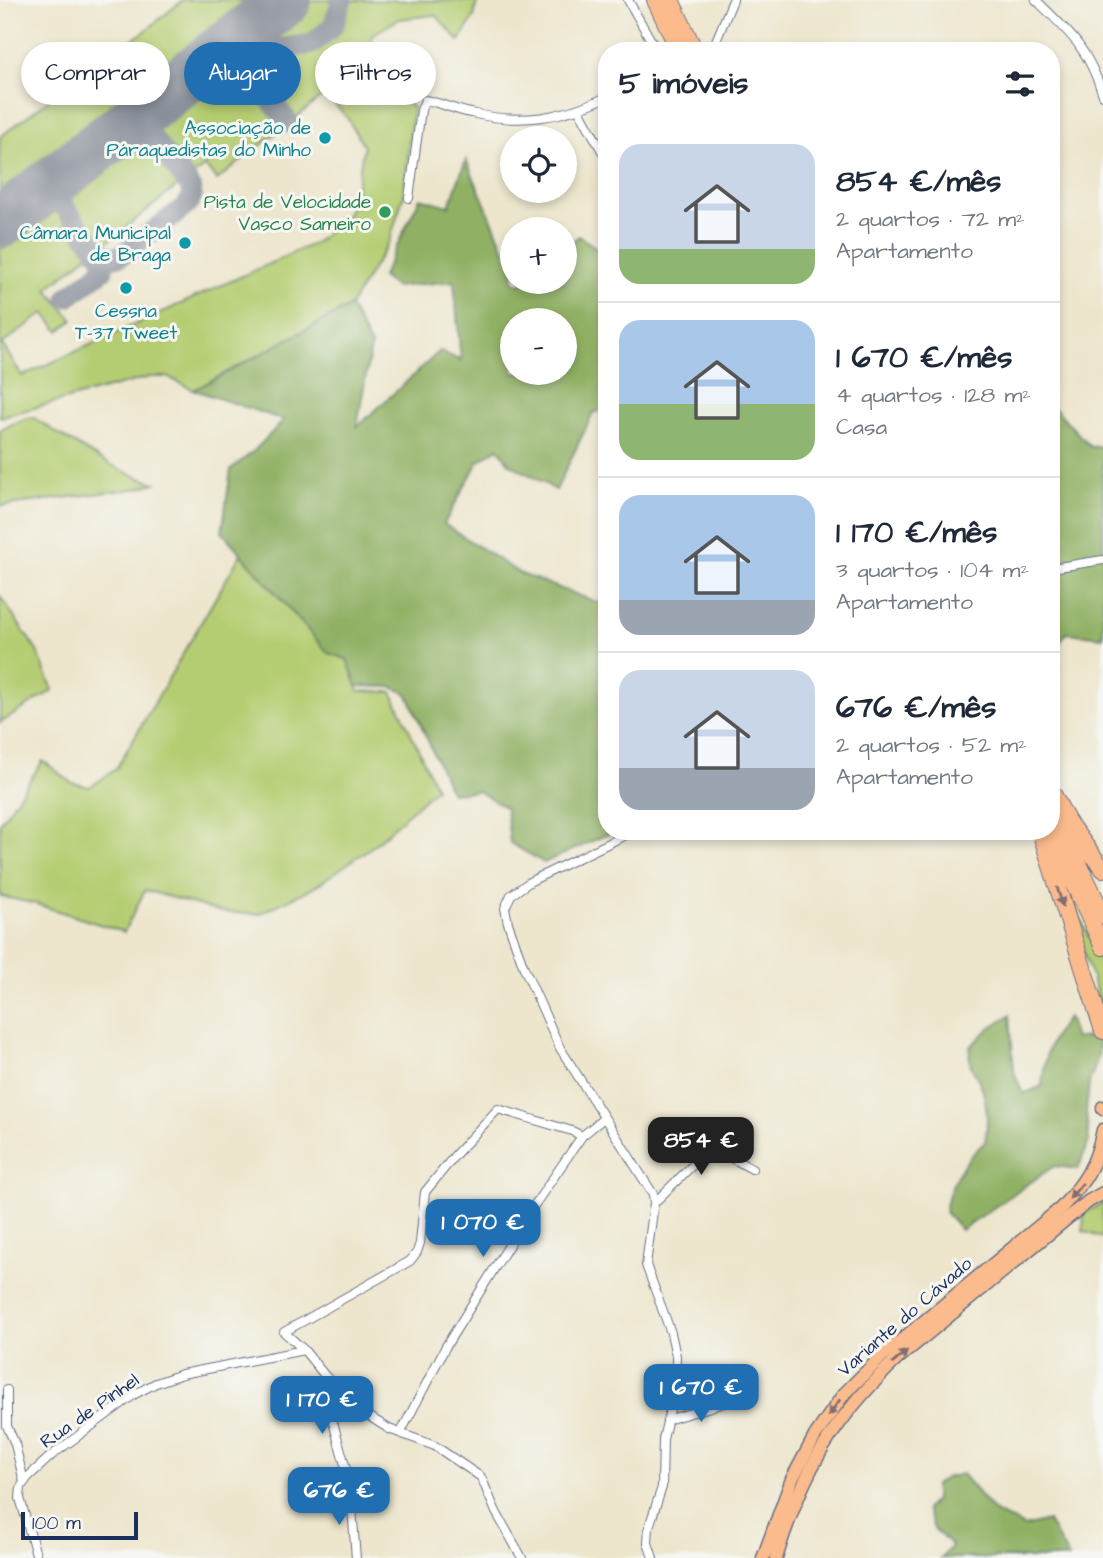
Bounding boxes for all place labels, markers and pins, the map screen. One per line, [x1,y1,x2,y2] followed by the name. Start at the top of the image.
[107,115,311,164] place label: Associação de Páraquedistas do Minho
[317,130,333,146] marker: Associação de Páraquedistas do Minho
[204,189,371,238] place label: Pista de Velocidade Vasco Sameiro
[377,204,393,220] marker: Pista de Velocidade Vasco Sameiro
[20,220,171,270] place label: Câmara Municipal de Braga
[177,235,193,251] marker: Câmara Municipal de Braga
[118,280,134,296] marker: Cessna T-37 Tweet
[75,298,177,347] place label: Cessna T-37 Tweet
[652,1118,750,1177] pin: 854 €
[418,1200,548,1259] pin: 1 070 €
[636,1364,766,1424] pin: 1 670 €
[257,1376,387,1436] pin: 1 170 €
[290,1468,388,1527] pin: 676 €

